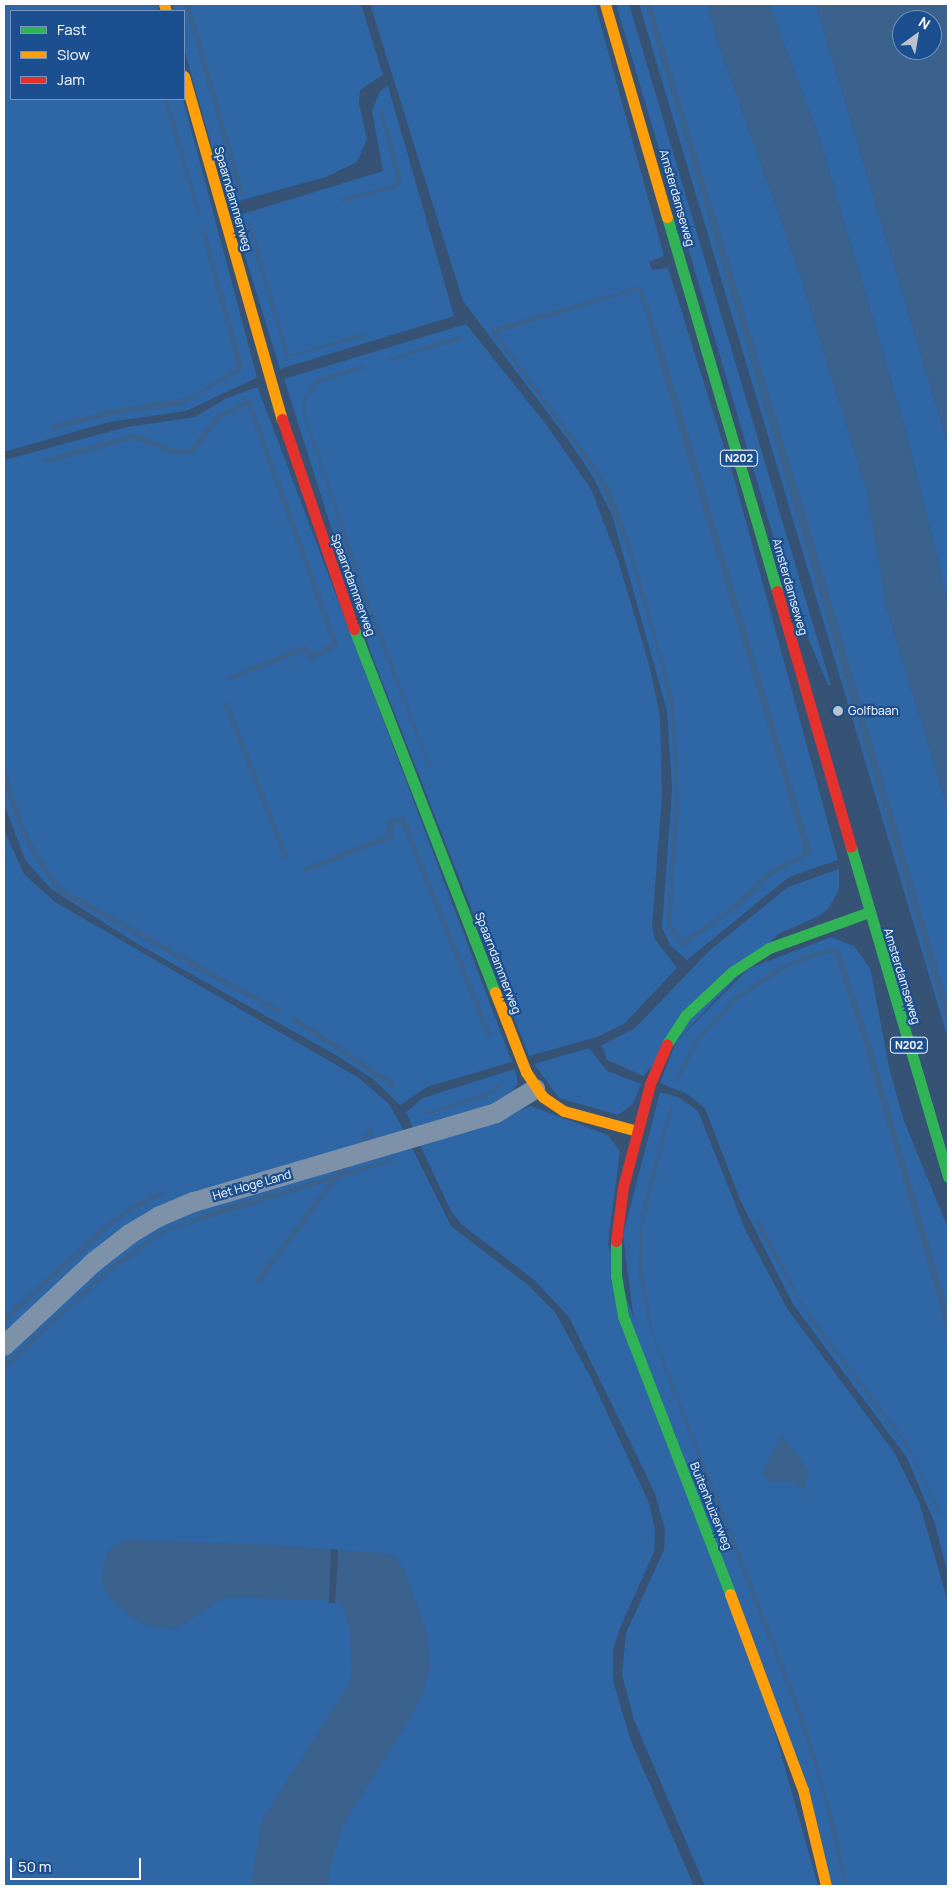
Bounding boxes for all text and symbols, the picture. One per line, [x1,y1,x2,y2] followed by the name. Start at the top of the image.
[10,10,185,100] legend
[892,10,942,60] north arrow
[915,12,934,33] text: N
[57,19,86,40] text: Fast
[57,44,90,65] text: Slow
[57,69,85,90] text: Jam
[211,145,255,253] street label: Spaarndammerweg
[656,148,698,248] street label: Amsterdamseweg
[719,449,759,466] road number: N202
[328,532,378,638] street label: Spaarndammerweg
[769,537,811,637] street label: Amsterdamseweg
[848,704,899,718] place label: Golfbaan
[832,705,844,717] marker: Golfbaan
[472,910,524,1016] street label: Spaarndammerweg
[880,926,924,1026] street label: Amsterdamseweg
[889,1036,929,1054] road number: N202
[211,1167,293,1203] street label: Het Hoge Land
[687,1460,735,1552] street label: Buitenhuizerweg
[12,1848,144,1880] scale bar
[18,1856,52,1877] text: 50 m

